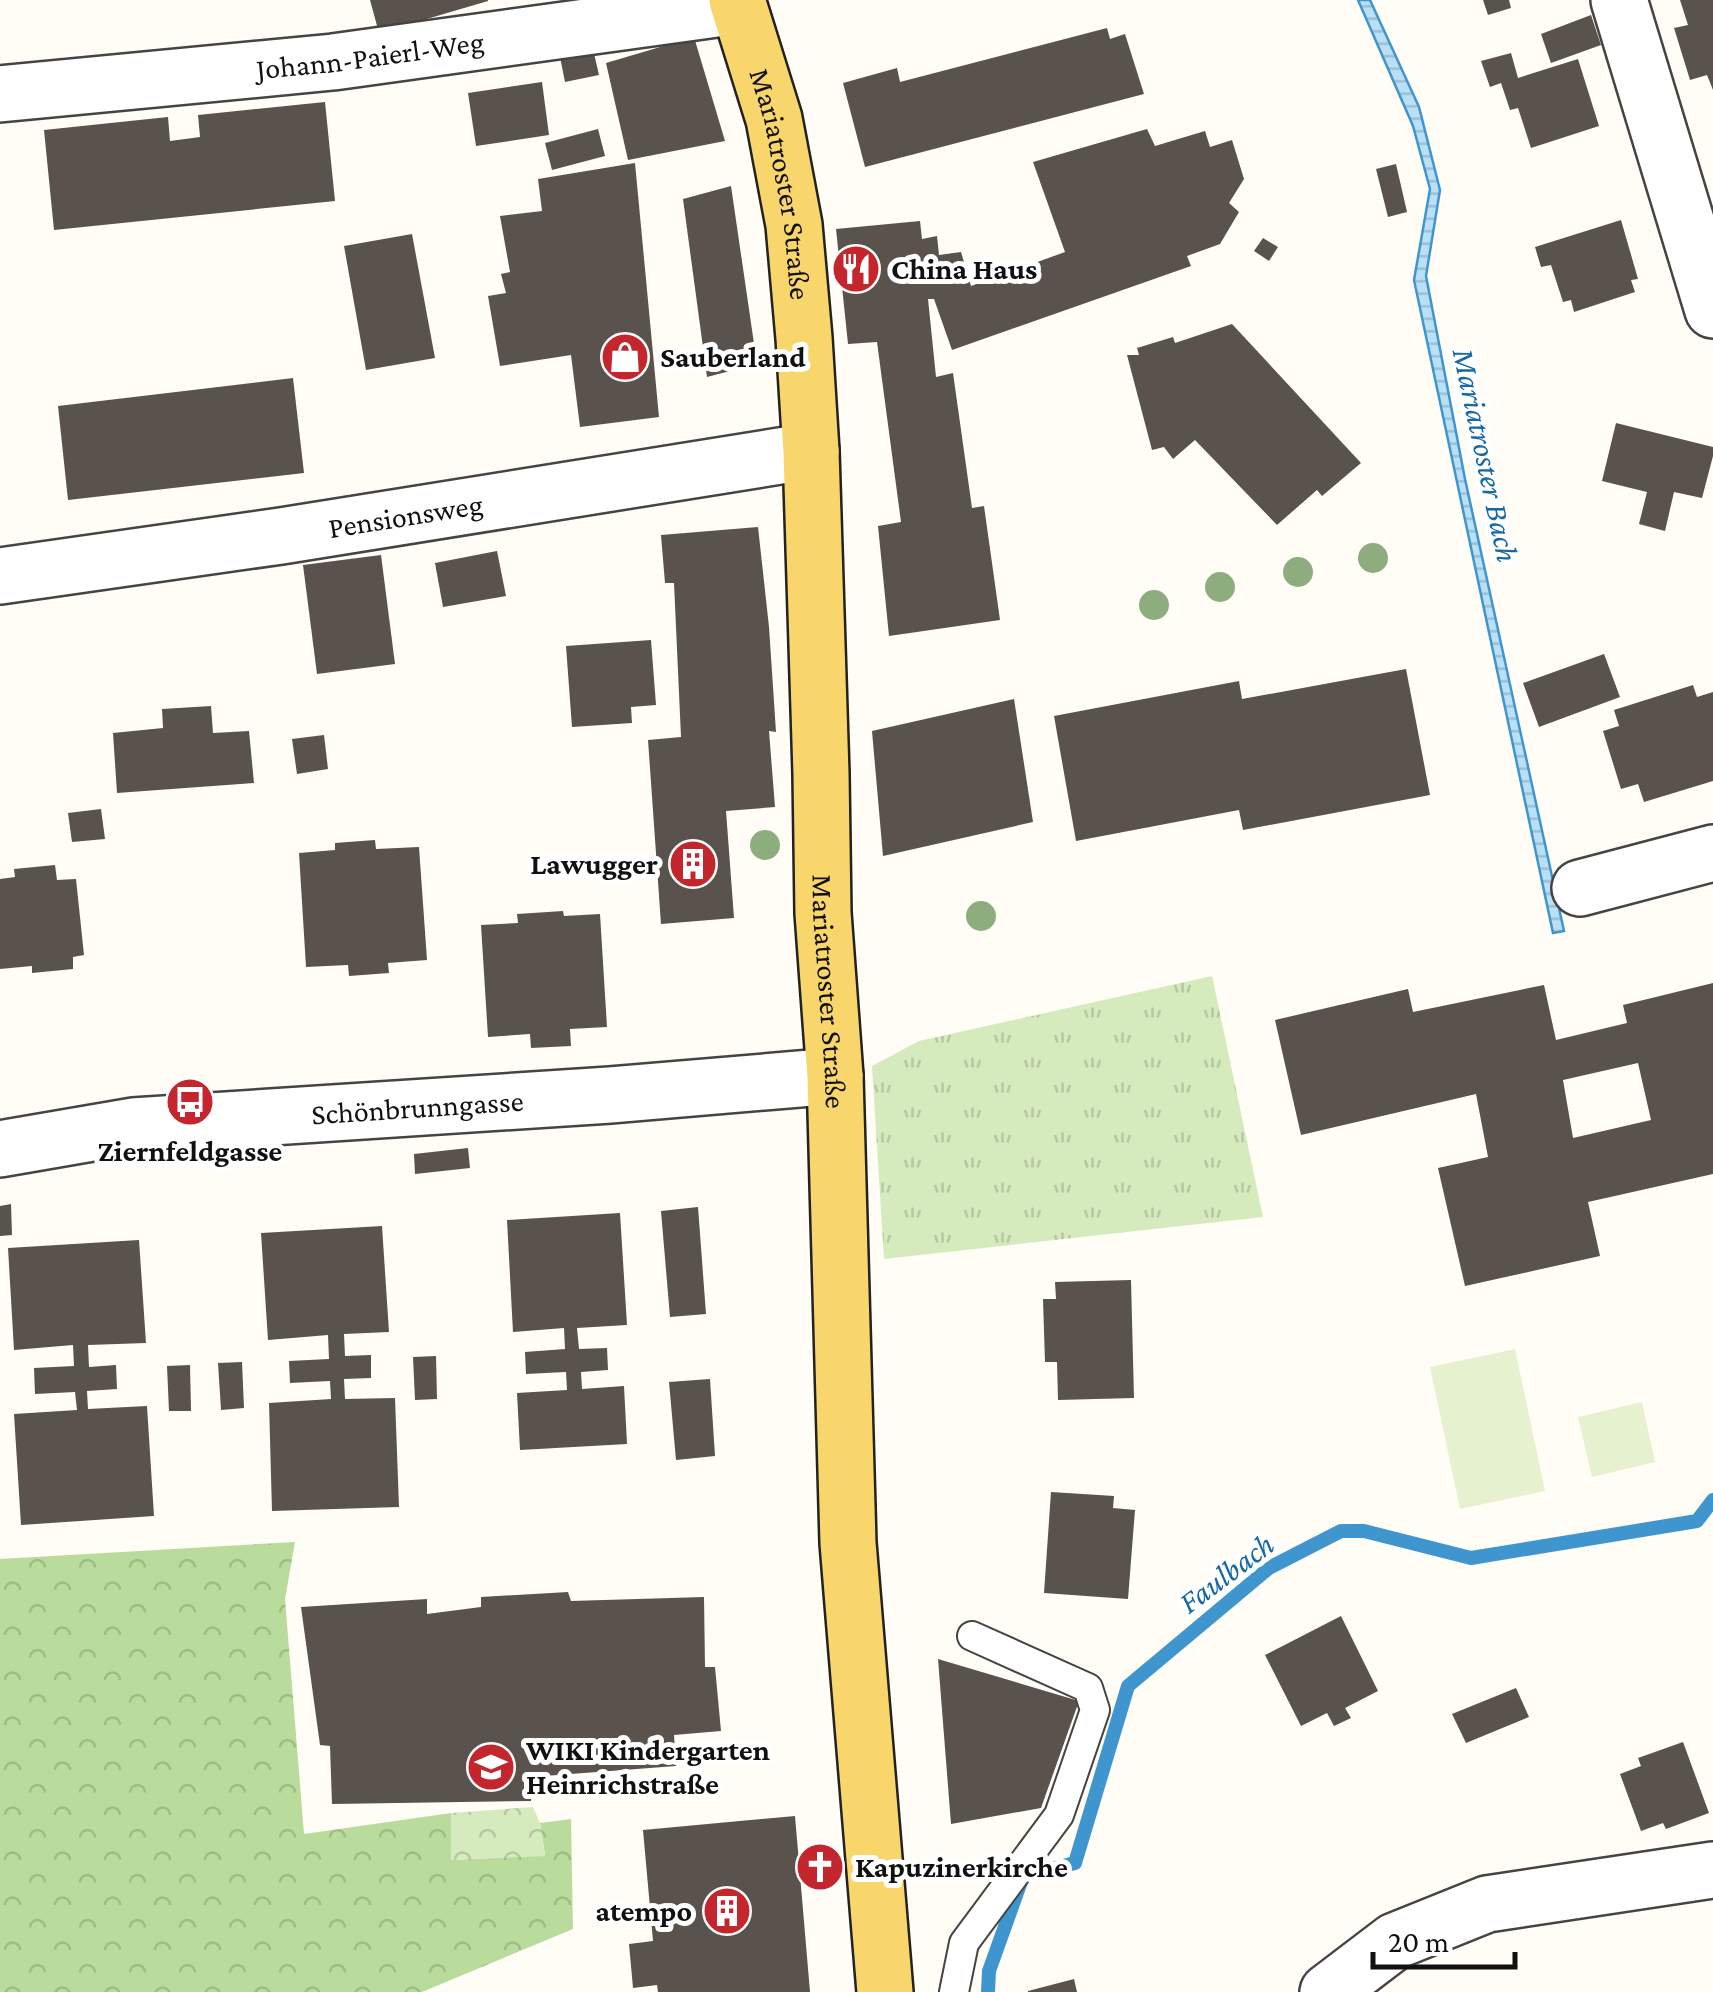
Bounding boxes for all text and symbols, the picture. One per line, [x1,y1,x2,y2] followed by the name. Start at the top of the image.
[252,24,486,86] street label: Johann-Paierl-Weg
[743,64,818,301] street label: Mariatroster Straße
[830,243,882,295] restaurant icon: China Haus
[891,252,1037,285] place label: China Haus
[599,331,651,383] shop icon: Sauberland
[660,340,806,373] place label: Sauberland
[1446,344,1526,565] water label: Mariatroster Bach
[326,487,485,544] street label: Pensionsweg
[667,838,719,890] building icon: Lawugger
[530,847,658,880] place label: Lawugger
[806,874,853,1109] street label: Mariatroster Straße
[164,1076,216,1128] bus stop icon: Ziernfeldgasse
[310,1084,525,1130] street label: Schönbrunngasse
[98,1134,282,1167] place label: Ziernfeldgasse
[1171,1526,1281,1620] water label: Faulbach
[525,1733,770,1800] place label: WIKI Kindergarten Heinrichstraße
[465,1741,517,1793] school or university icon: WIKI Kindergarten Heinrichstraße
[794,1841,846,1893] church icon: Kapuzinerkirche
[855,1850,1068,1883] place label: Kapuzinerkirche
[701,1885,753,1937] building icon: atempo
[595,1894,692,1927] place label: atempo
[1373,1907,1516,1969] scale bar
[1388,1925,1449,1958] text: 20 m

